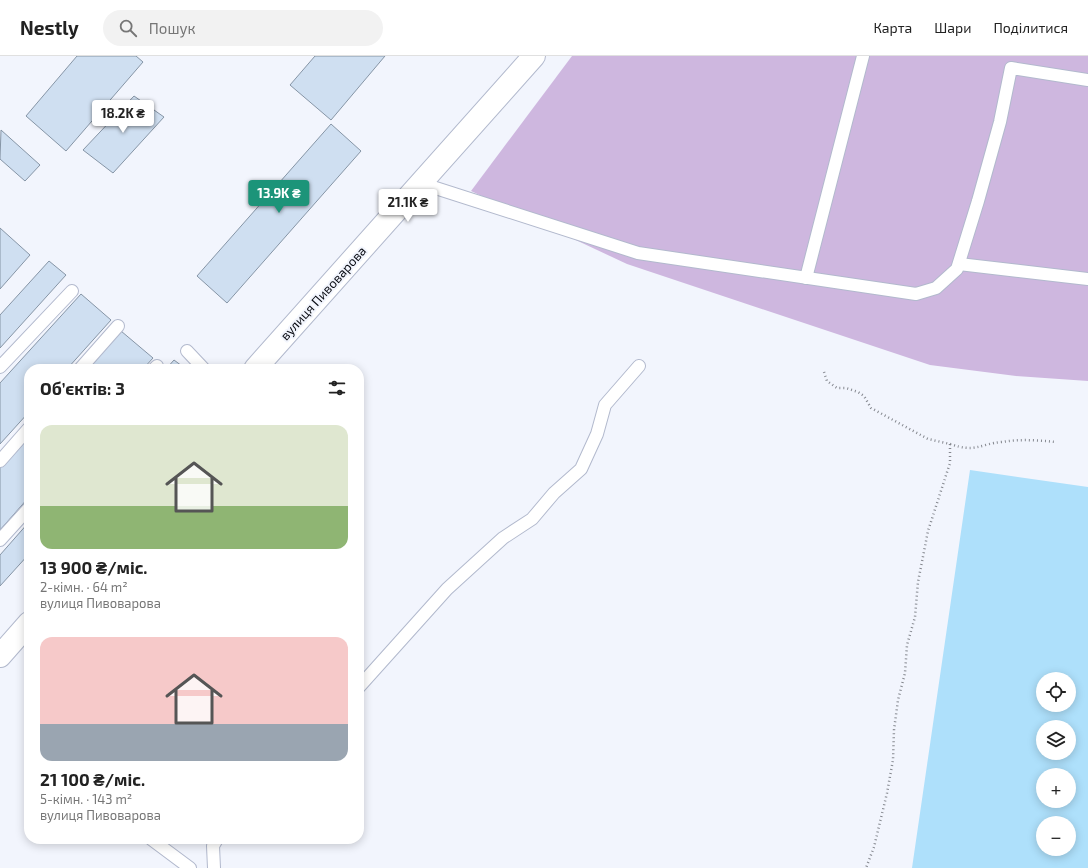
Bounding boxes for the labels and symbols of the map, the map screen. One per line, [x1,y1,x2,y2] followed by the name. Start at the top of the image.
[86,100,160,134] pin: 18.2K ₴
[242,180,316,214] pin: 13.9K ₴
[371,189,445,223] pin: 21.1K ₴
[277,243,369,343] street label: вулиця Пивоварова

